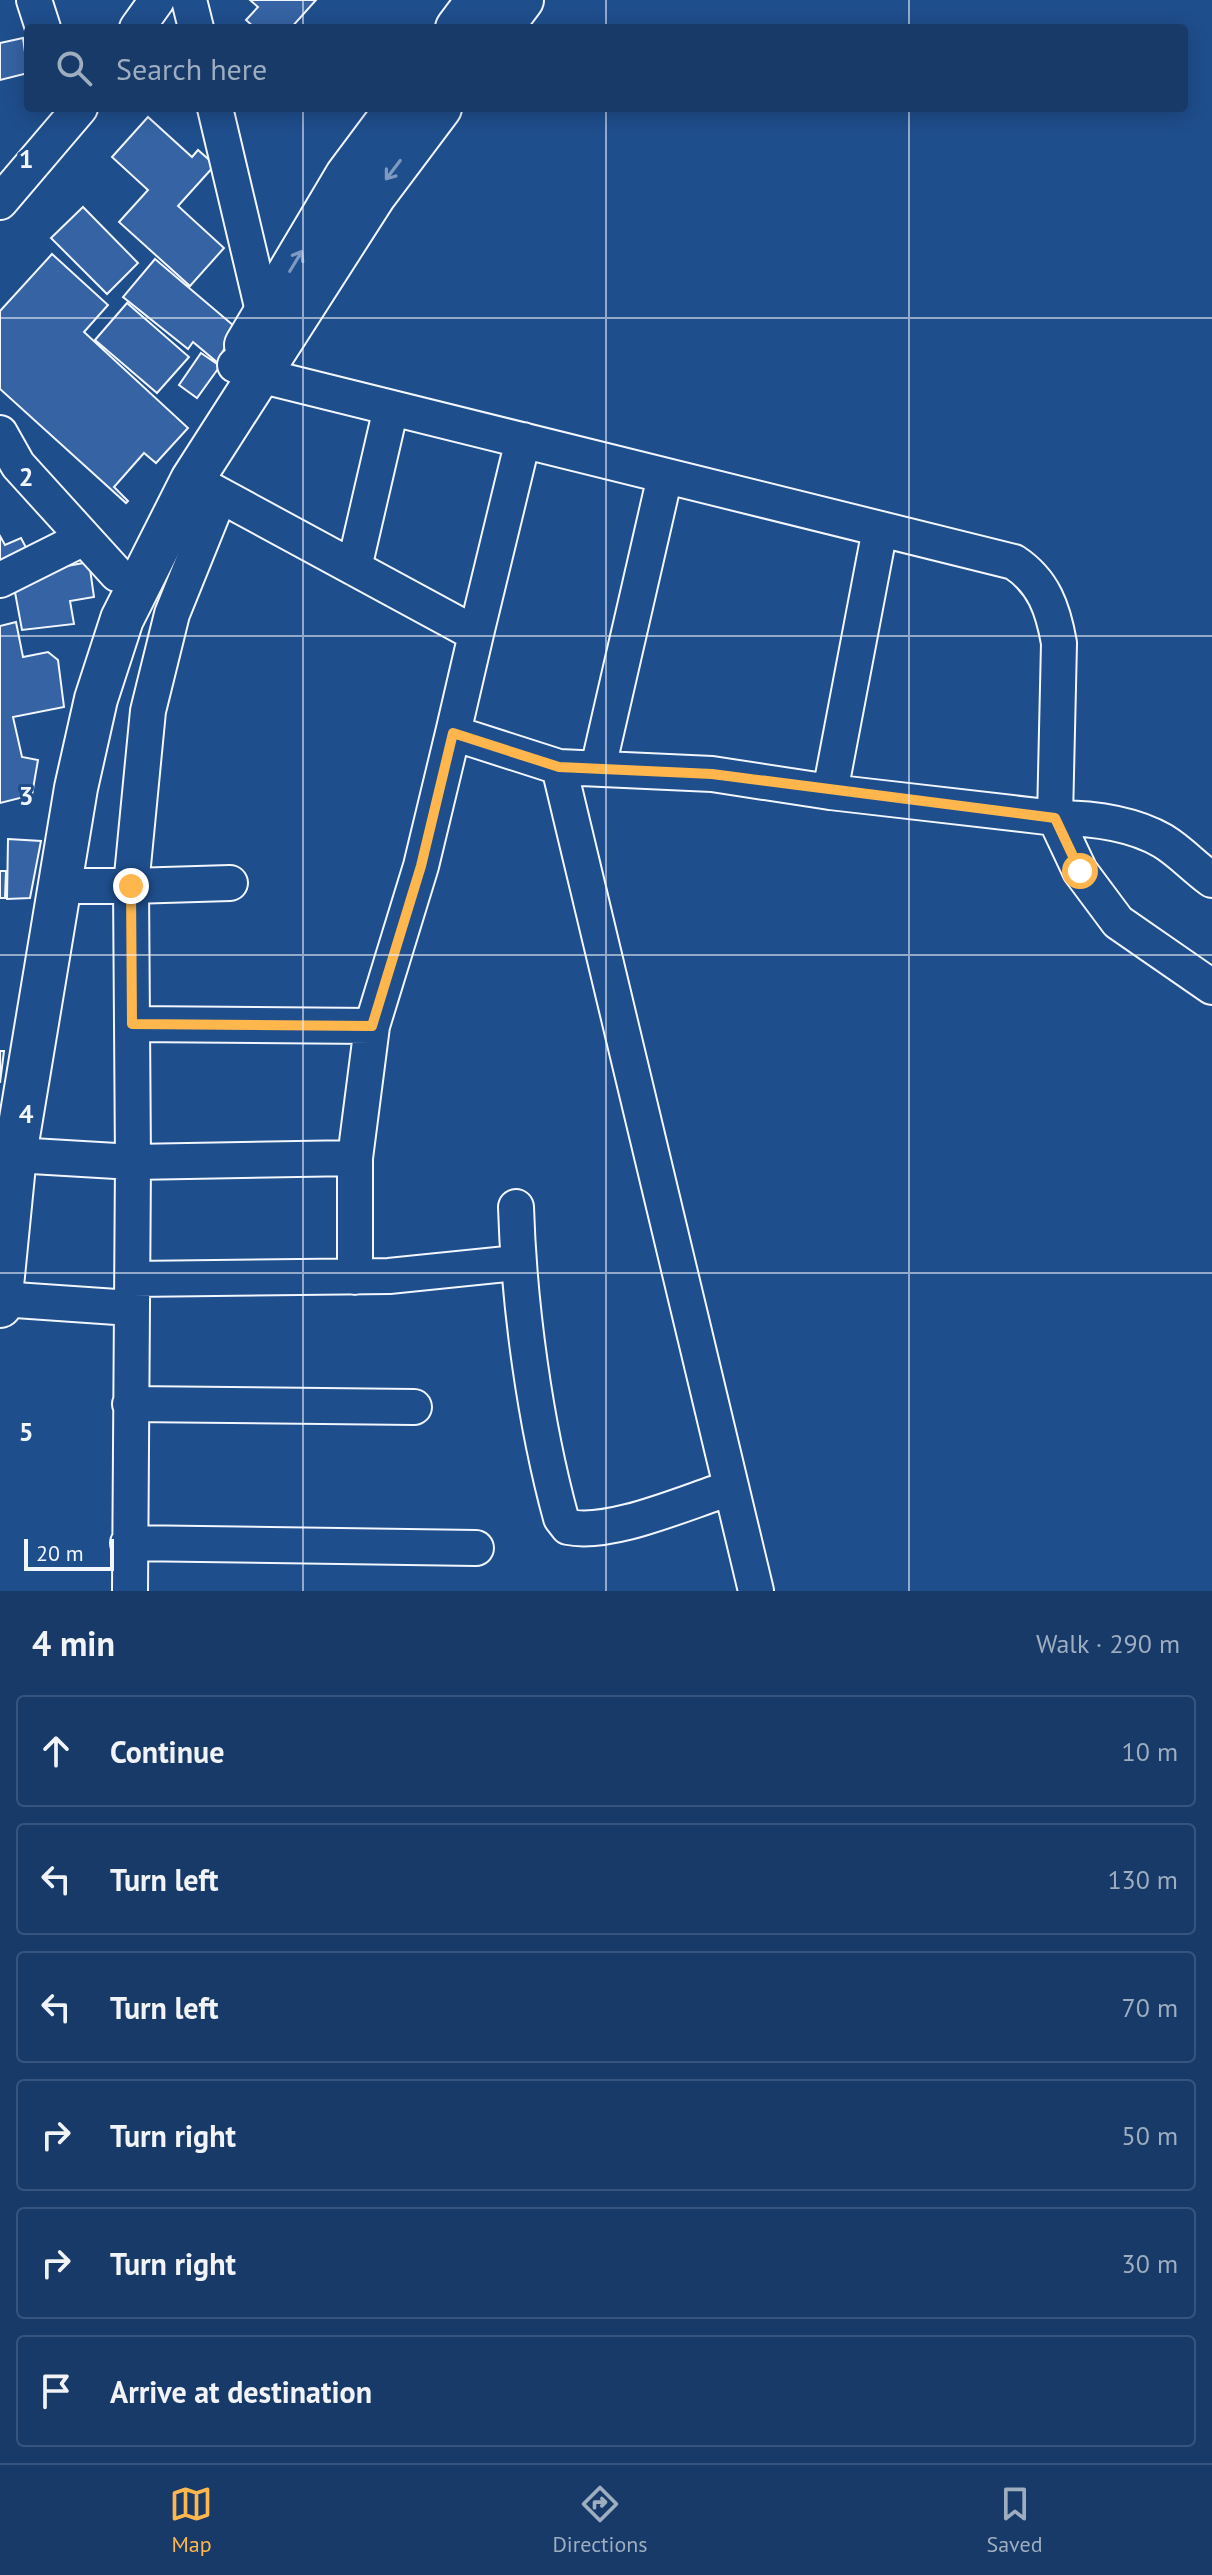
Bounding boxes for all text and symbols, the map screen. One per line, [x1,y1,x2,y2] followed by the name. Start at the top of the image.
[24,24,1188,112] search box
[52,46,96,90] icon: search
[116,49,267,88] text: Search here
[19,142,33,175] text: 1
[385,159,402,180] one-way arrow
[288,250,304,273] one-way arrow
[19,460,33,493] text: 2
[19,779,33,812] text: 3
[1062,853,1098,889] route start
[113,868,149,904] route end
[19,1097,34,1130] text: 4
[19,1415,33,1448] text: 5
[24,1535,114,1571] scale bar
[36,1539,84,1567] text: 20 m
[32,1621,115,1665] text: 4 min
[1036,1627,1180,1660] text: Walk · 290 m
[34,1729,78,1773] icon: ahead
[110,1732,224,1771] text: Continue
[1122,1735,1178,1768] text: 10 m
[34,1857,78,1901] icon: left
[110,1860,218,1899] text: Turn left
[1107,1863,1178,1896] text: 130 m
[34,1985,78,2029] icon: left
[110,1988,218,2027] text: Turn left
[1122,1991,1178,2024] text: 70 m
[34,2113,78,2157] icon: right
[110,2116,236,2155] text: Turn right
[1122,2119,1178,2152] text: 50 m
[34,2241,78,2285] icon: right
[110,2244,236,2283] text: Turn right
[1122,2247,1178,2280] text: 30 m
[34,2369,78,2413] icon: arrive
[110,2372,372,2411] text: Arrive at destination
[169,2482,213,2558] tab: Map
[552,2482,648,2558] tab: Directions
[987,2482,1042,2558] tab: Saved

